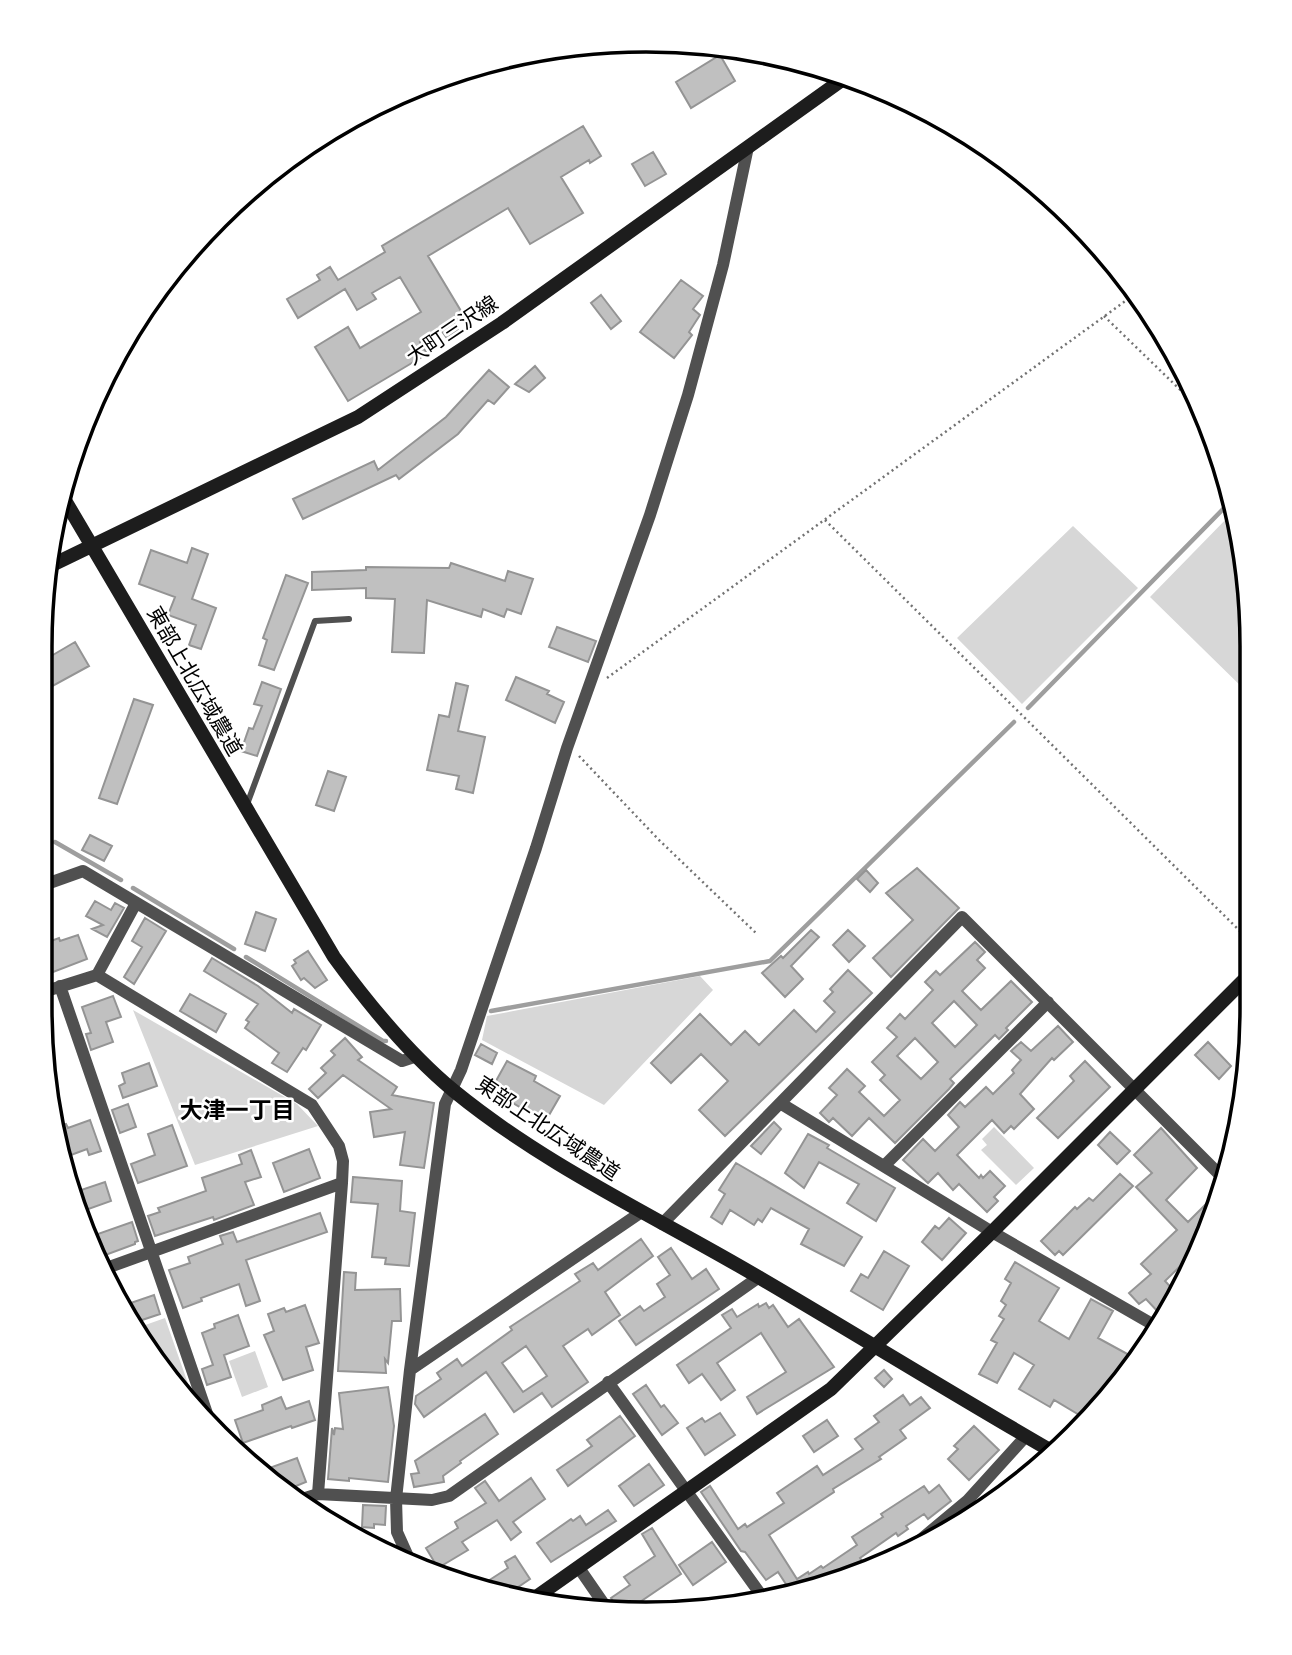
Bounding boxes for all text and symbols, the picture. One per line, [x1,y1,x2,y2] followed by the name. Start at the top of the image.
[402,291,502,369] street label: 大町三沢線
[143,603,247,759] street label: 東部上北広域農道
[472,1071,624,1185] street label: 東部上北広域農道
[180,1097,295,1123] district label: 大津一丁目

